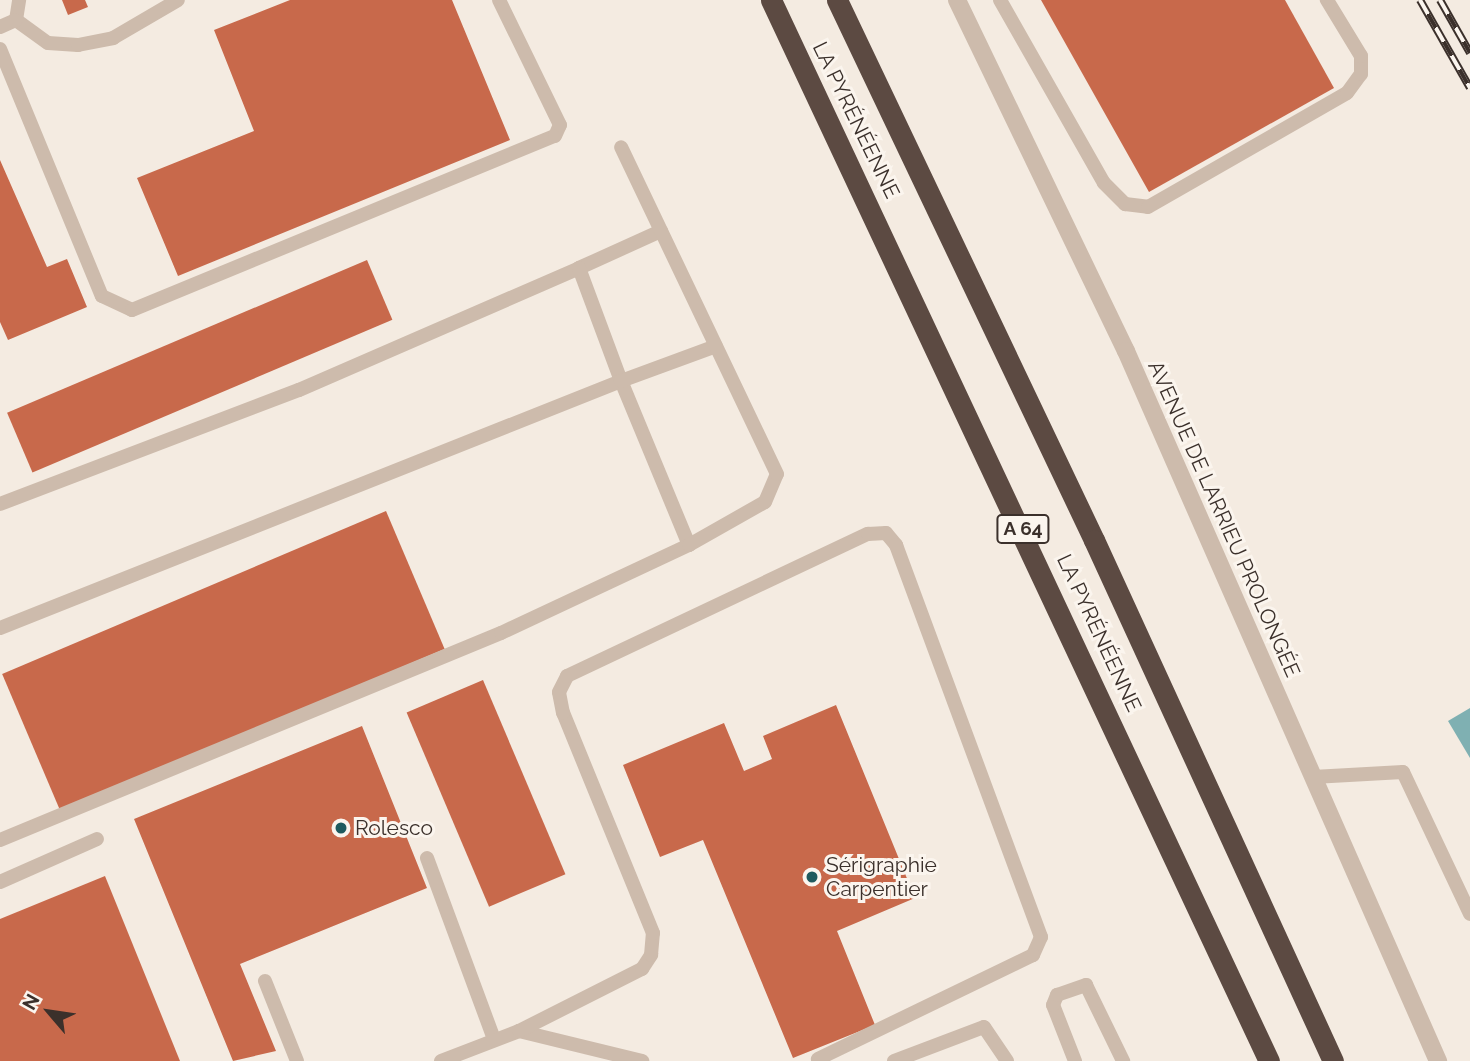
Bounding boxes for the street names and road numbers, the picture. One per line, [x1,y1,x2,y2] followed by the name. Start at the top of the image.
[807,37,905,203] street label: LA PYRÉNÉENNE
[1143,357,1305,681] street label: AVENUE DE LARRIEU PROLONGÉE
[995,514,1051,544] road number: A 64
[1051,550,1147,716] street label: LA PYRÉNÉENNE

